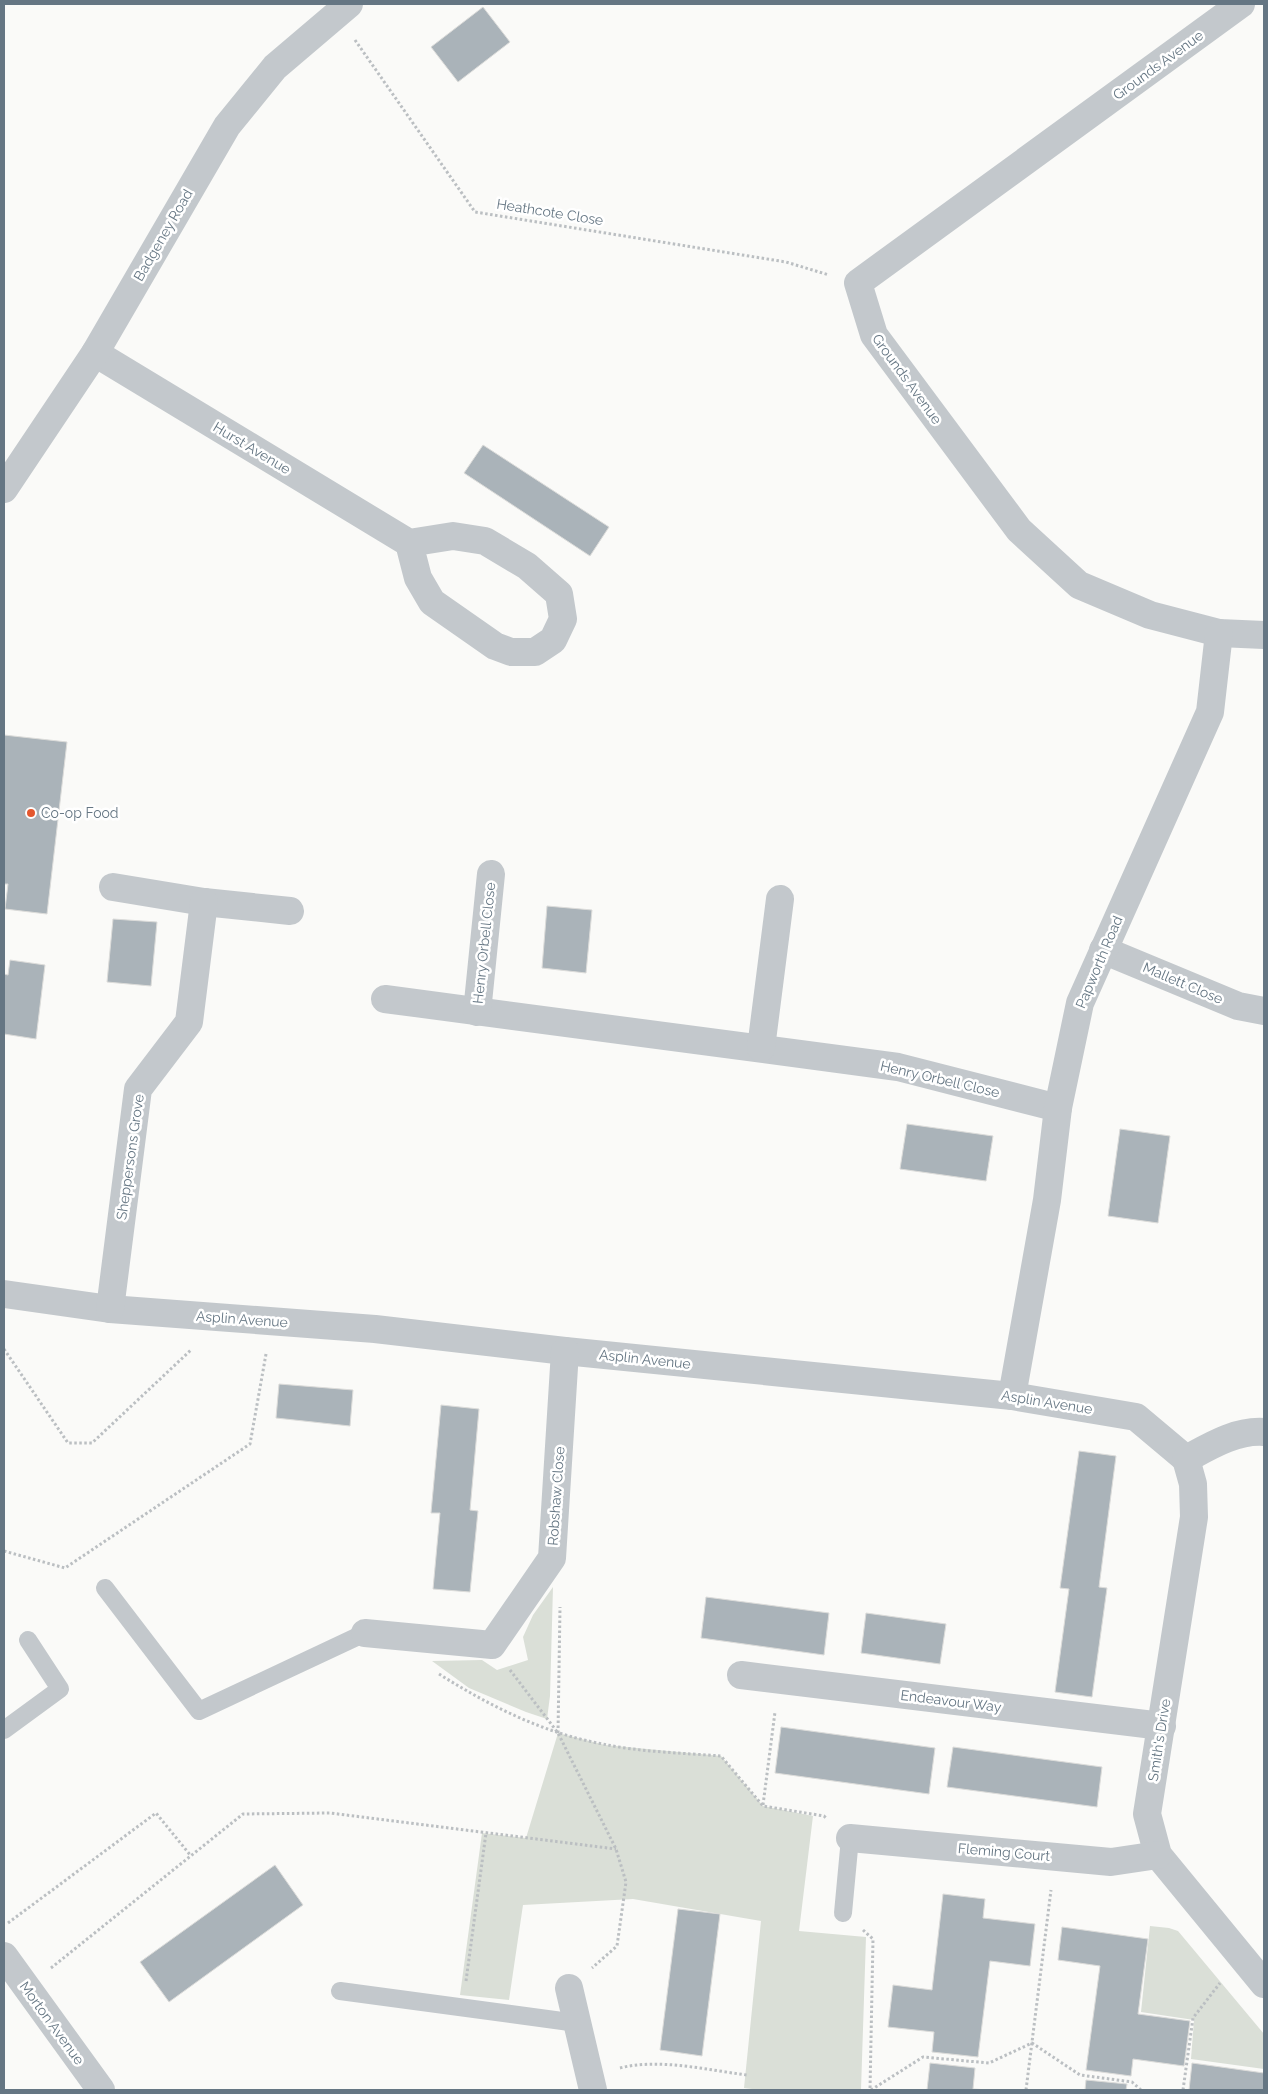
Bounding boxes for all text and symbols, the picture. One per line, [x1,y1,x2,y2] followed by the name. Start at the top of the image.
[1110,27,1206,103] street label: Grounds Avenue
[130,186,196,284] street label: Badgeney Road
[496,196,604,228] street label: Heathcote Close
[869,331,945,427] street label: Grounds Avenue
[210,419,294,477] street label: Hurst Avenue
[41,805,119,821] place label: Co-op Food
[25,807,37,819] marker: Co-op Food
[470,881,498,1005] street label: Henry Orbell Close
[1072,913,1126,1011] street label: Papworth Road
[1141,959,1225,1007] street label: Mallett Close
[879,1057,1001,1101] street label: Henry Orbell Close
[113,1093,147,1221] street label: Sheppersons Grove
[196,1308,288,1330] street label: Asplin Avenue
[598,1346,692,1372] street label: Asplin Avenue
[1000,1387,1094,1417] street label: Asplin Avenue
[545,1446,567,1546] street label: Robshaw Close
[900,1687,1003,1715] street label: Endeavour Way
[1145,1698,1173,1782] street label: Smith's Drive
[957,1840,1051,1864] street label: Fleming Court
[17,1978,87,2068] street label: Morton Avenue

